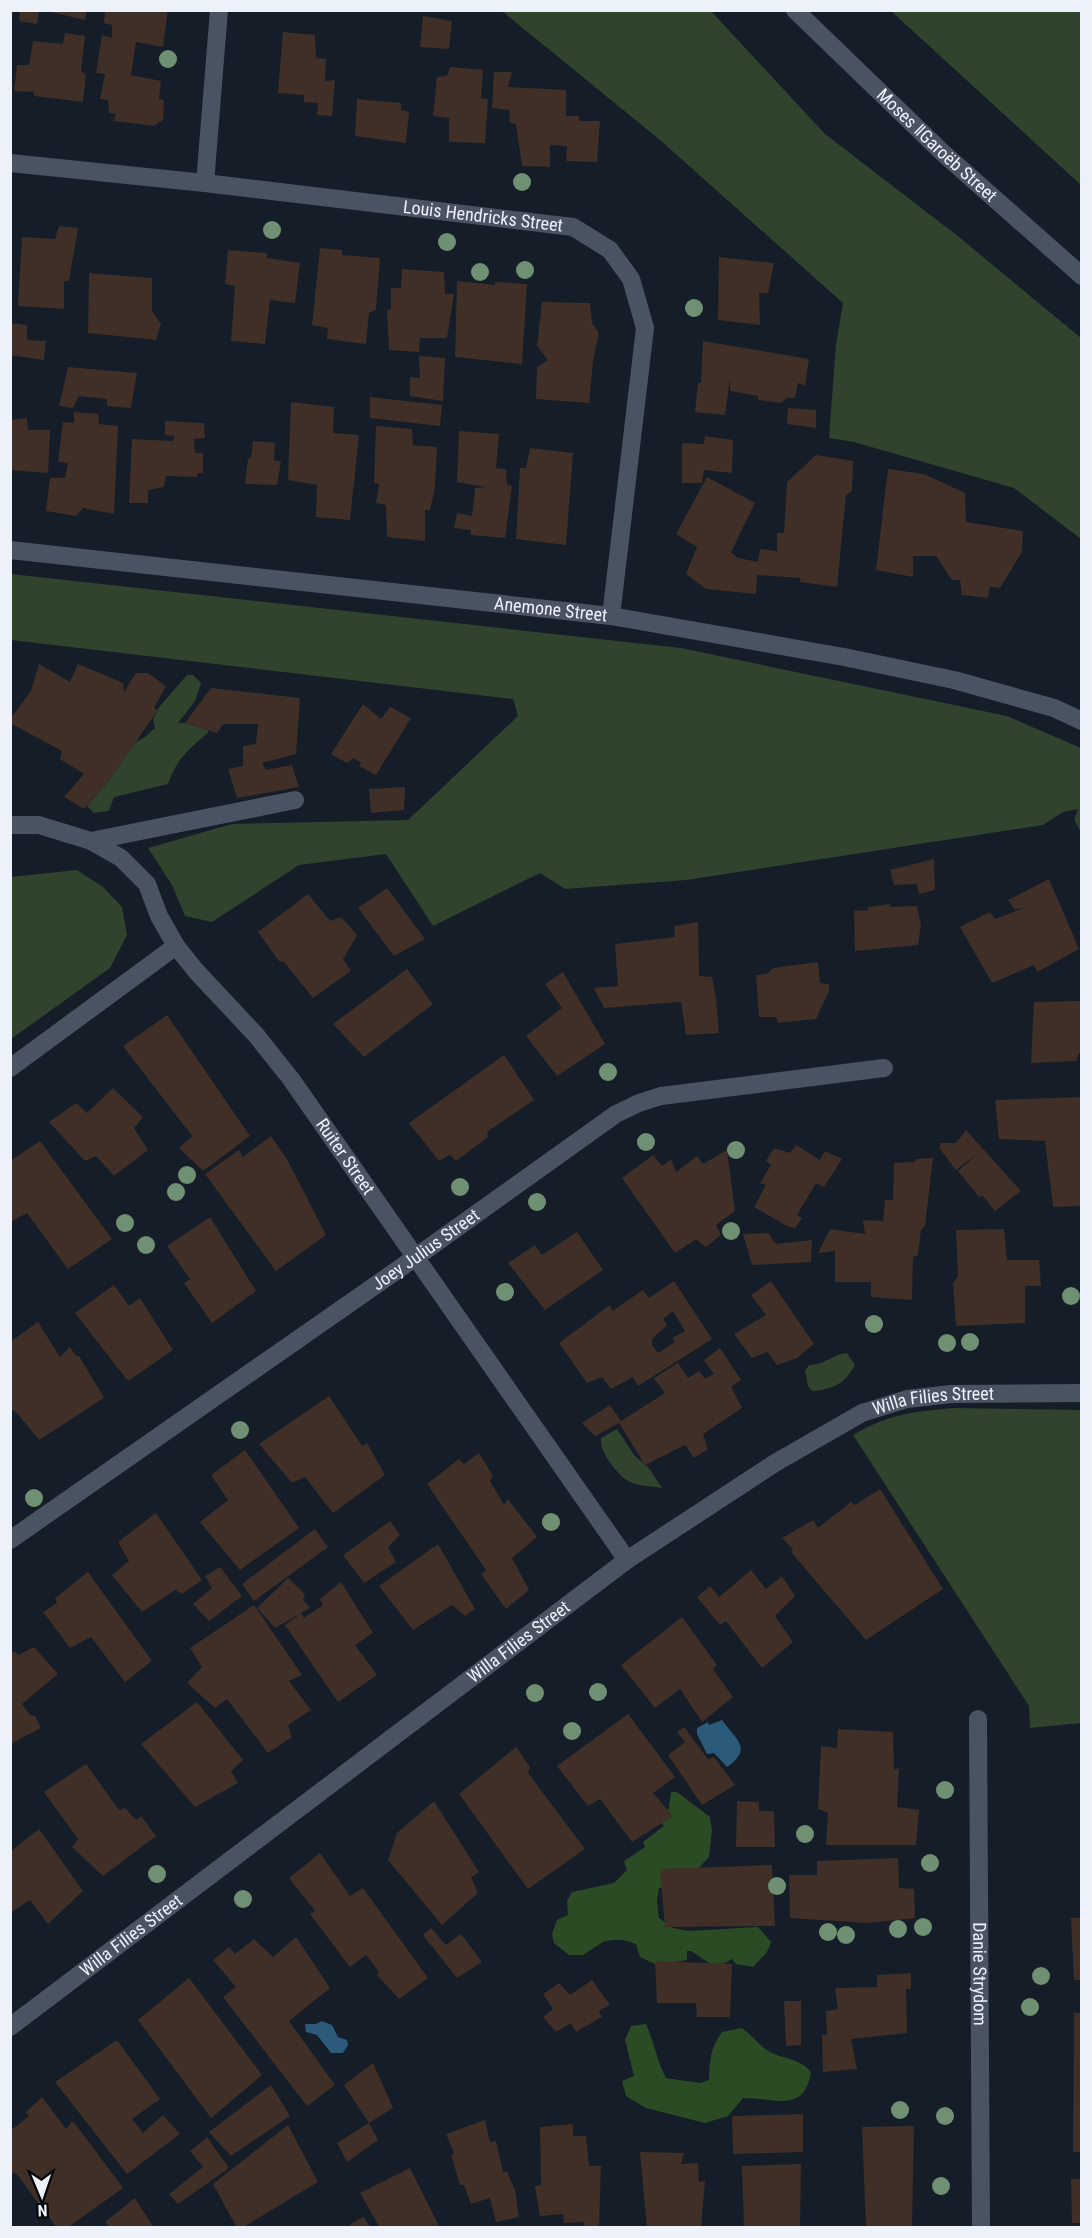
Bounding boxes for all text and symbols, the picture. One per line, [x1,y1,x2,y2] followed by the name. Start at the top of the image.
[873,84,1002,206] street label: Moses ǁGaroëb Street
[402,196,564,236] street label: Louis Hendricks Street
[493,592,608,626] street label: Anemone Street
[312,1114,379,1198] street label: Ruiter Street
[368,1204,483,1295] street label: Joey Julius Street
[870,1383,994,1419] street label: Willa Filies Street
[463,1596,574,1687] street label: Willa Filies Street
[76,1889,186,1980] street label: Willa Filies Street
[969,1922,991,2026] street label: Danie Strydom
[12,2166,72,2226] north arrow
[37,2201,48,2220] text: N

